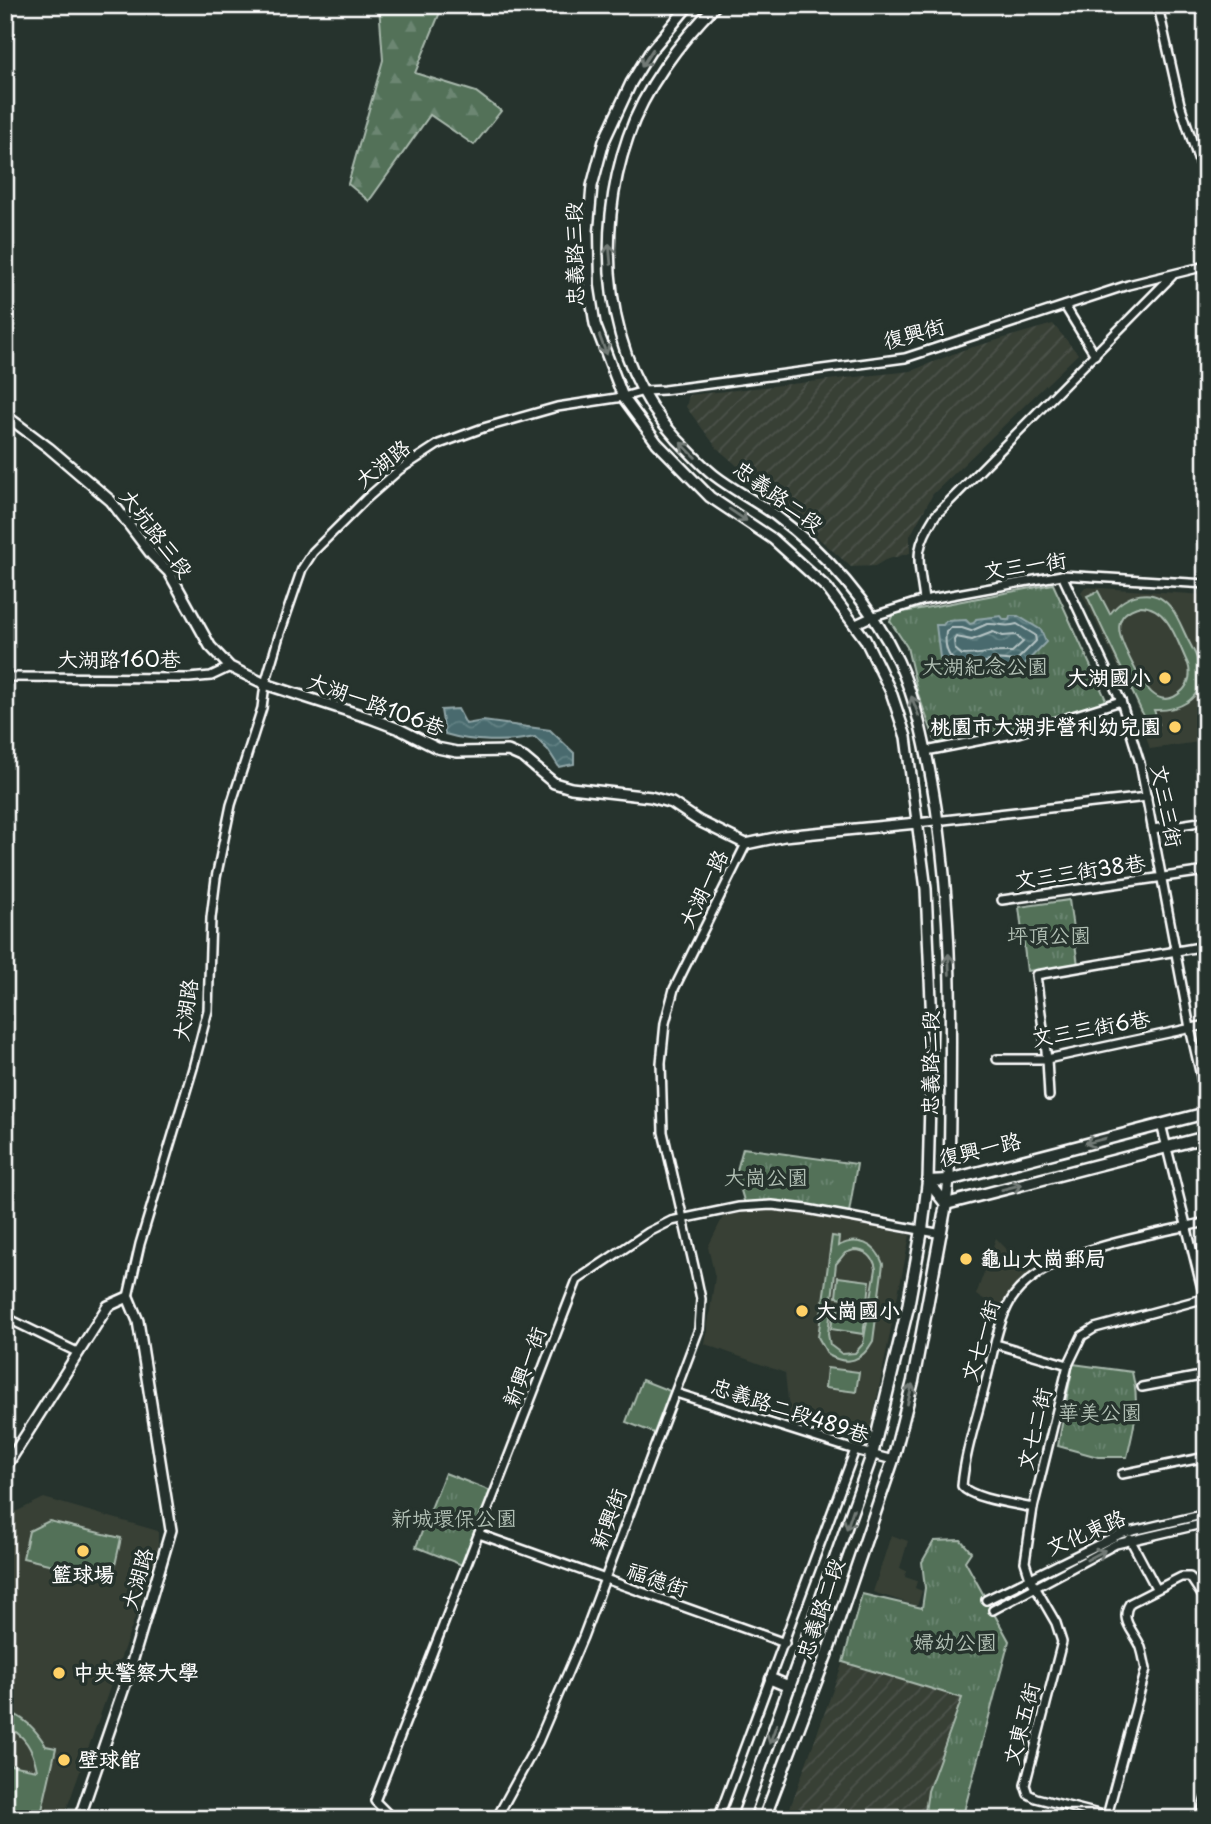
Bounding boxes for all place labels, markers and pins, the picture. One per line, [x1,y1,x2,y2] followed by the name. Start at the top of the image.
[1067,660,1151,692] place label: 大湖國小
[1157,670,1173,686] marker: 大湖國小
[930,709,1161,741] place label: 桃園市大湖非營利幼兒園
[1167,719,1183,735] marker: 桃園市大湖非營利幼兒園
[980,1241,1106,1273] place label: 龜山大崗郵局
[958,1251,974,1267] marker: 龜山大崗郵局
[816,1293,900,1325] place label: 大崗國小
[794,1303,810,1319] marker: 大崗國小
[75,1543,91,1559] marker: 籃球場
[52,1557,115,1589] place label: 籃球場
[73,1655,199,1687] place label: 中央警察大學
[51,1665,67,1681] marker: 中央警察大學
[78,1742,141,1774] place label: 壁球館
[56,1752,72,1768] marker: 壁球館

